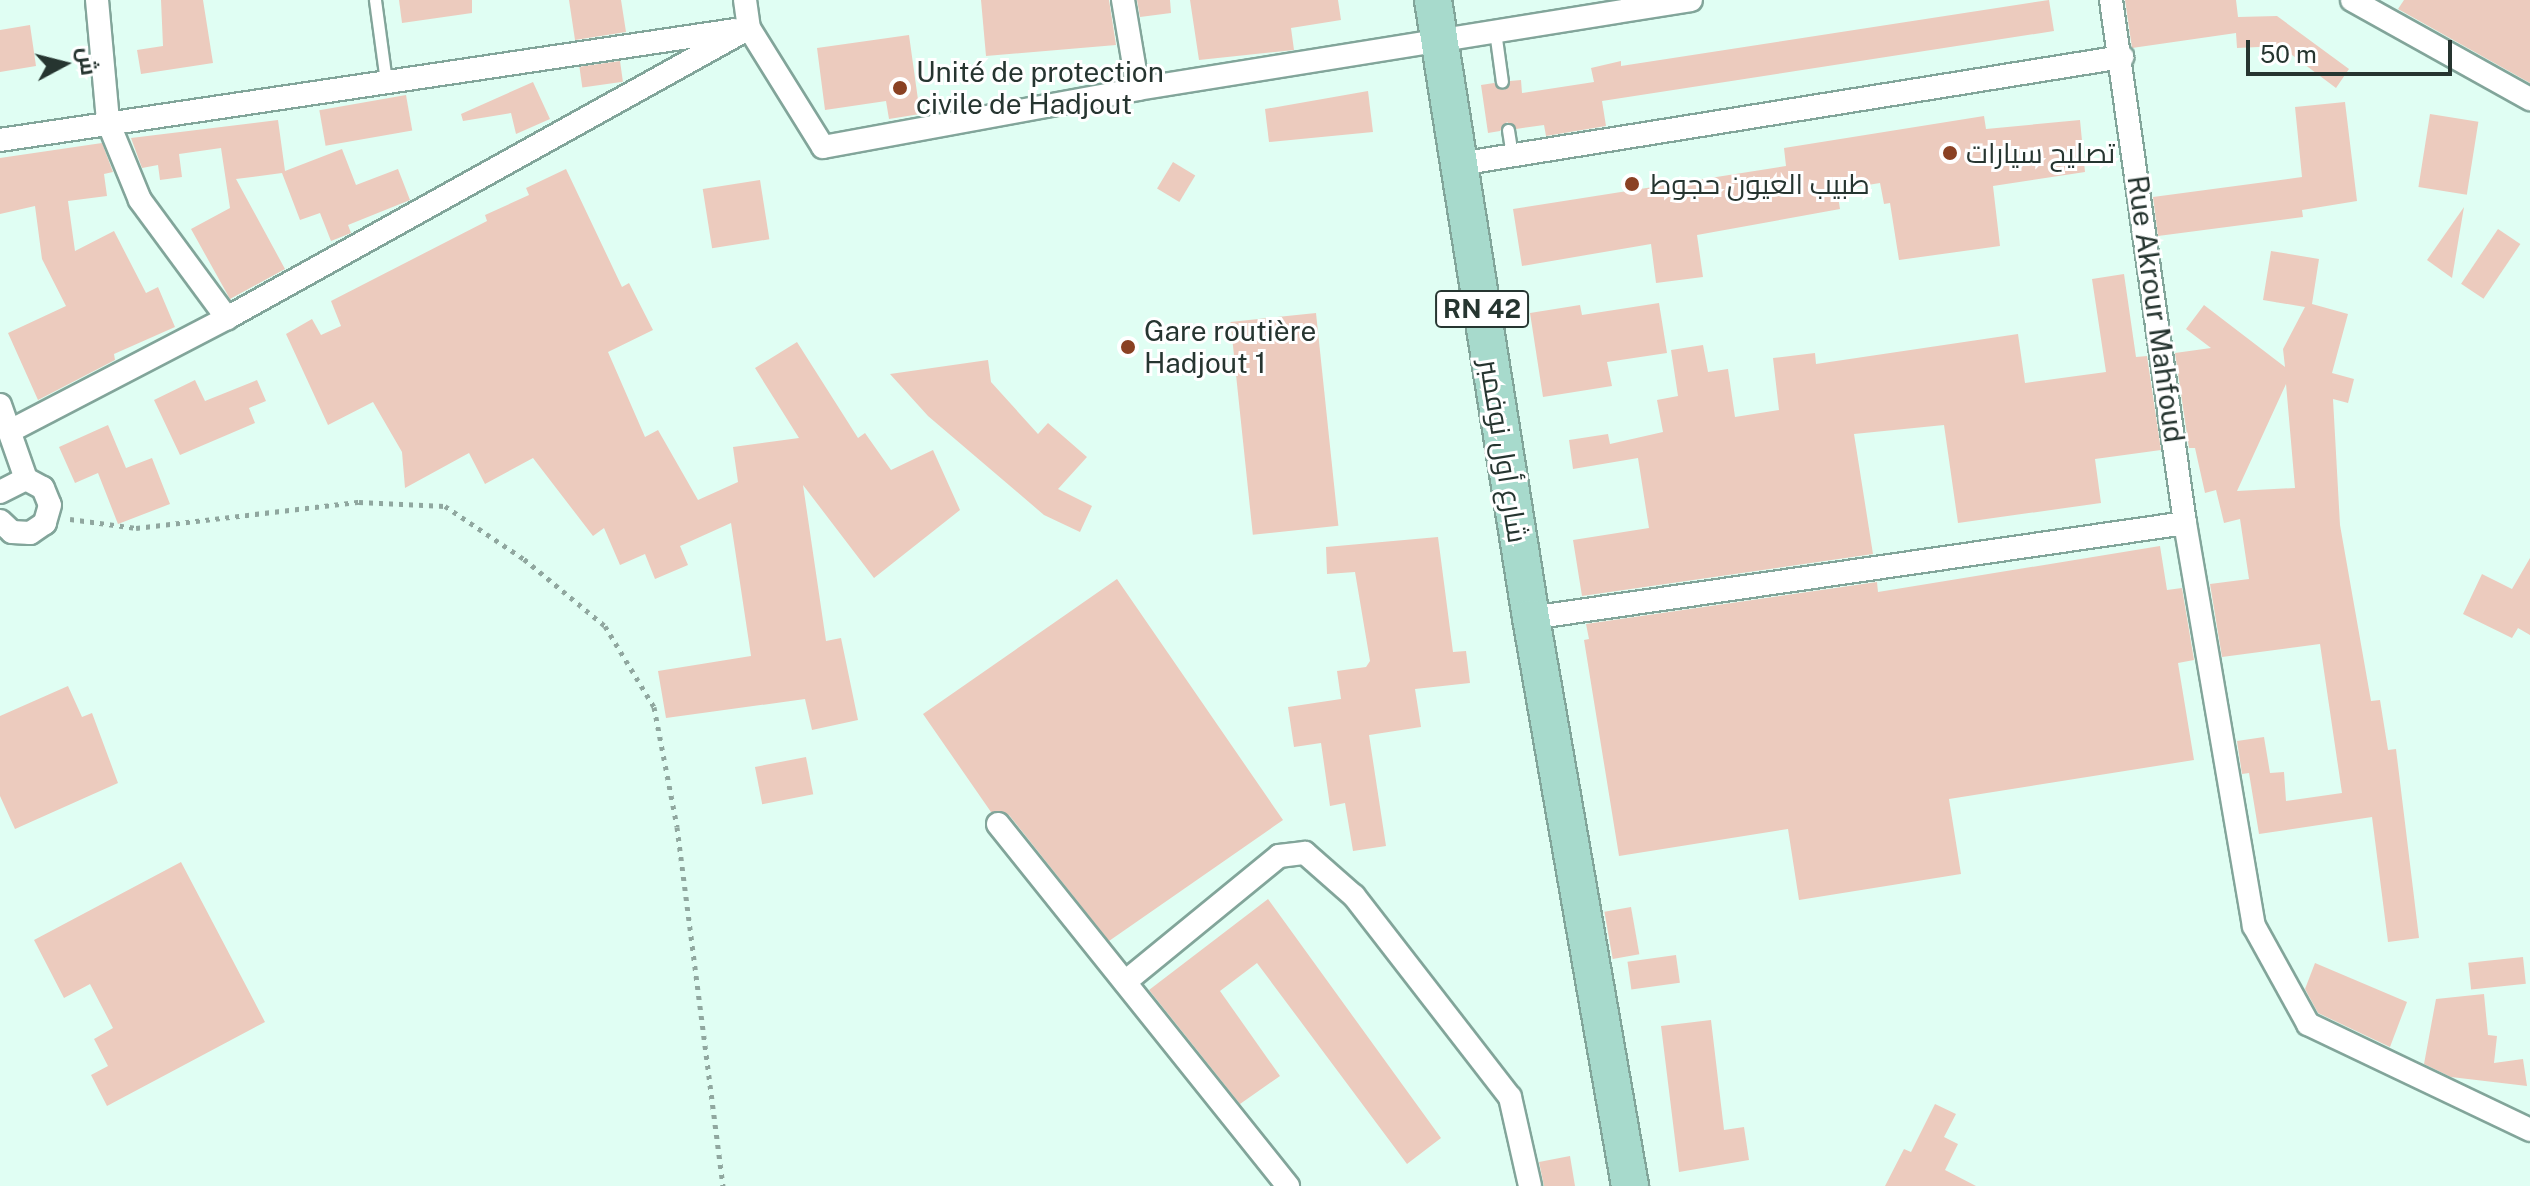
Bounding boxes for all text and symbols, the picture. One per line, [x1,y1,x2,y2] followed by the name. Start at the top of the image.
[24,24,104,104] north arrow
[2250,24,2456,74] scale bar
[2260,40,2317,68] text: 50 m
[73,45,102,77] text: ش
[916,55,1165,121] place label: Unité de protection civile de Hadjout
[891,79,909,97] marker: Unité de protection civile de Hadjout
[1966,136,2115,170] place label: تصليح سيارات
[1941,144,1959,162] marker: تصليح سيارات
[1650,167,1870,201] place label: طبيب العيون حجوط
[1621,173,1643,195] marker: طبيب العيون حجوط
[2121,173,2191,445] street label: Rue Akrour Mahfoud
[1434,287,1530,331] road number: RN 42
[1144,314,1316,380] place label: Gare routière Hadjout 1
[1119,338,1137,356] marker: Gare routière Hadjout 1
[1473,357,1535,545] street label: شارع أول نوفمبر

